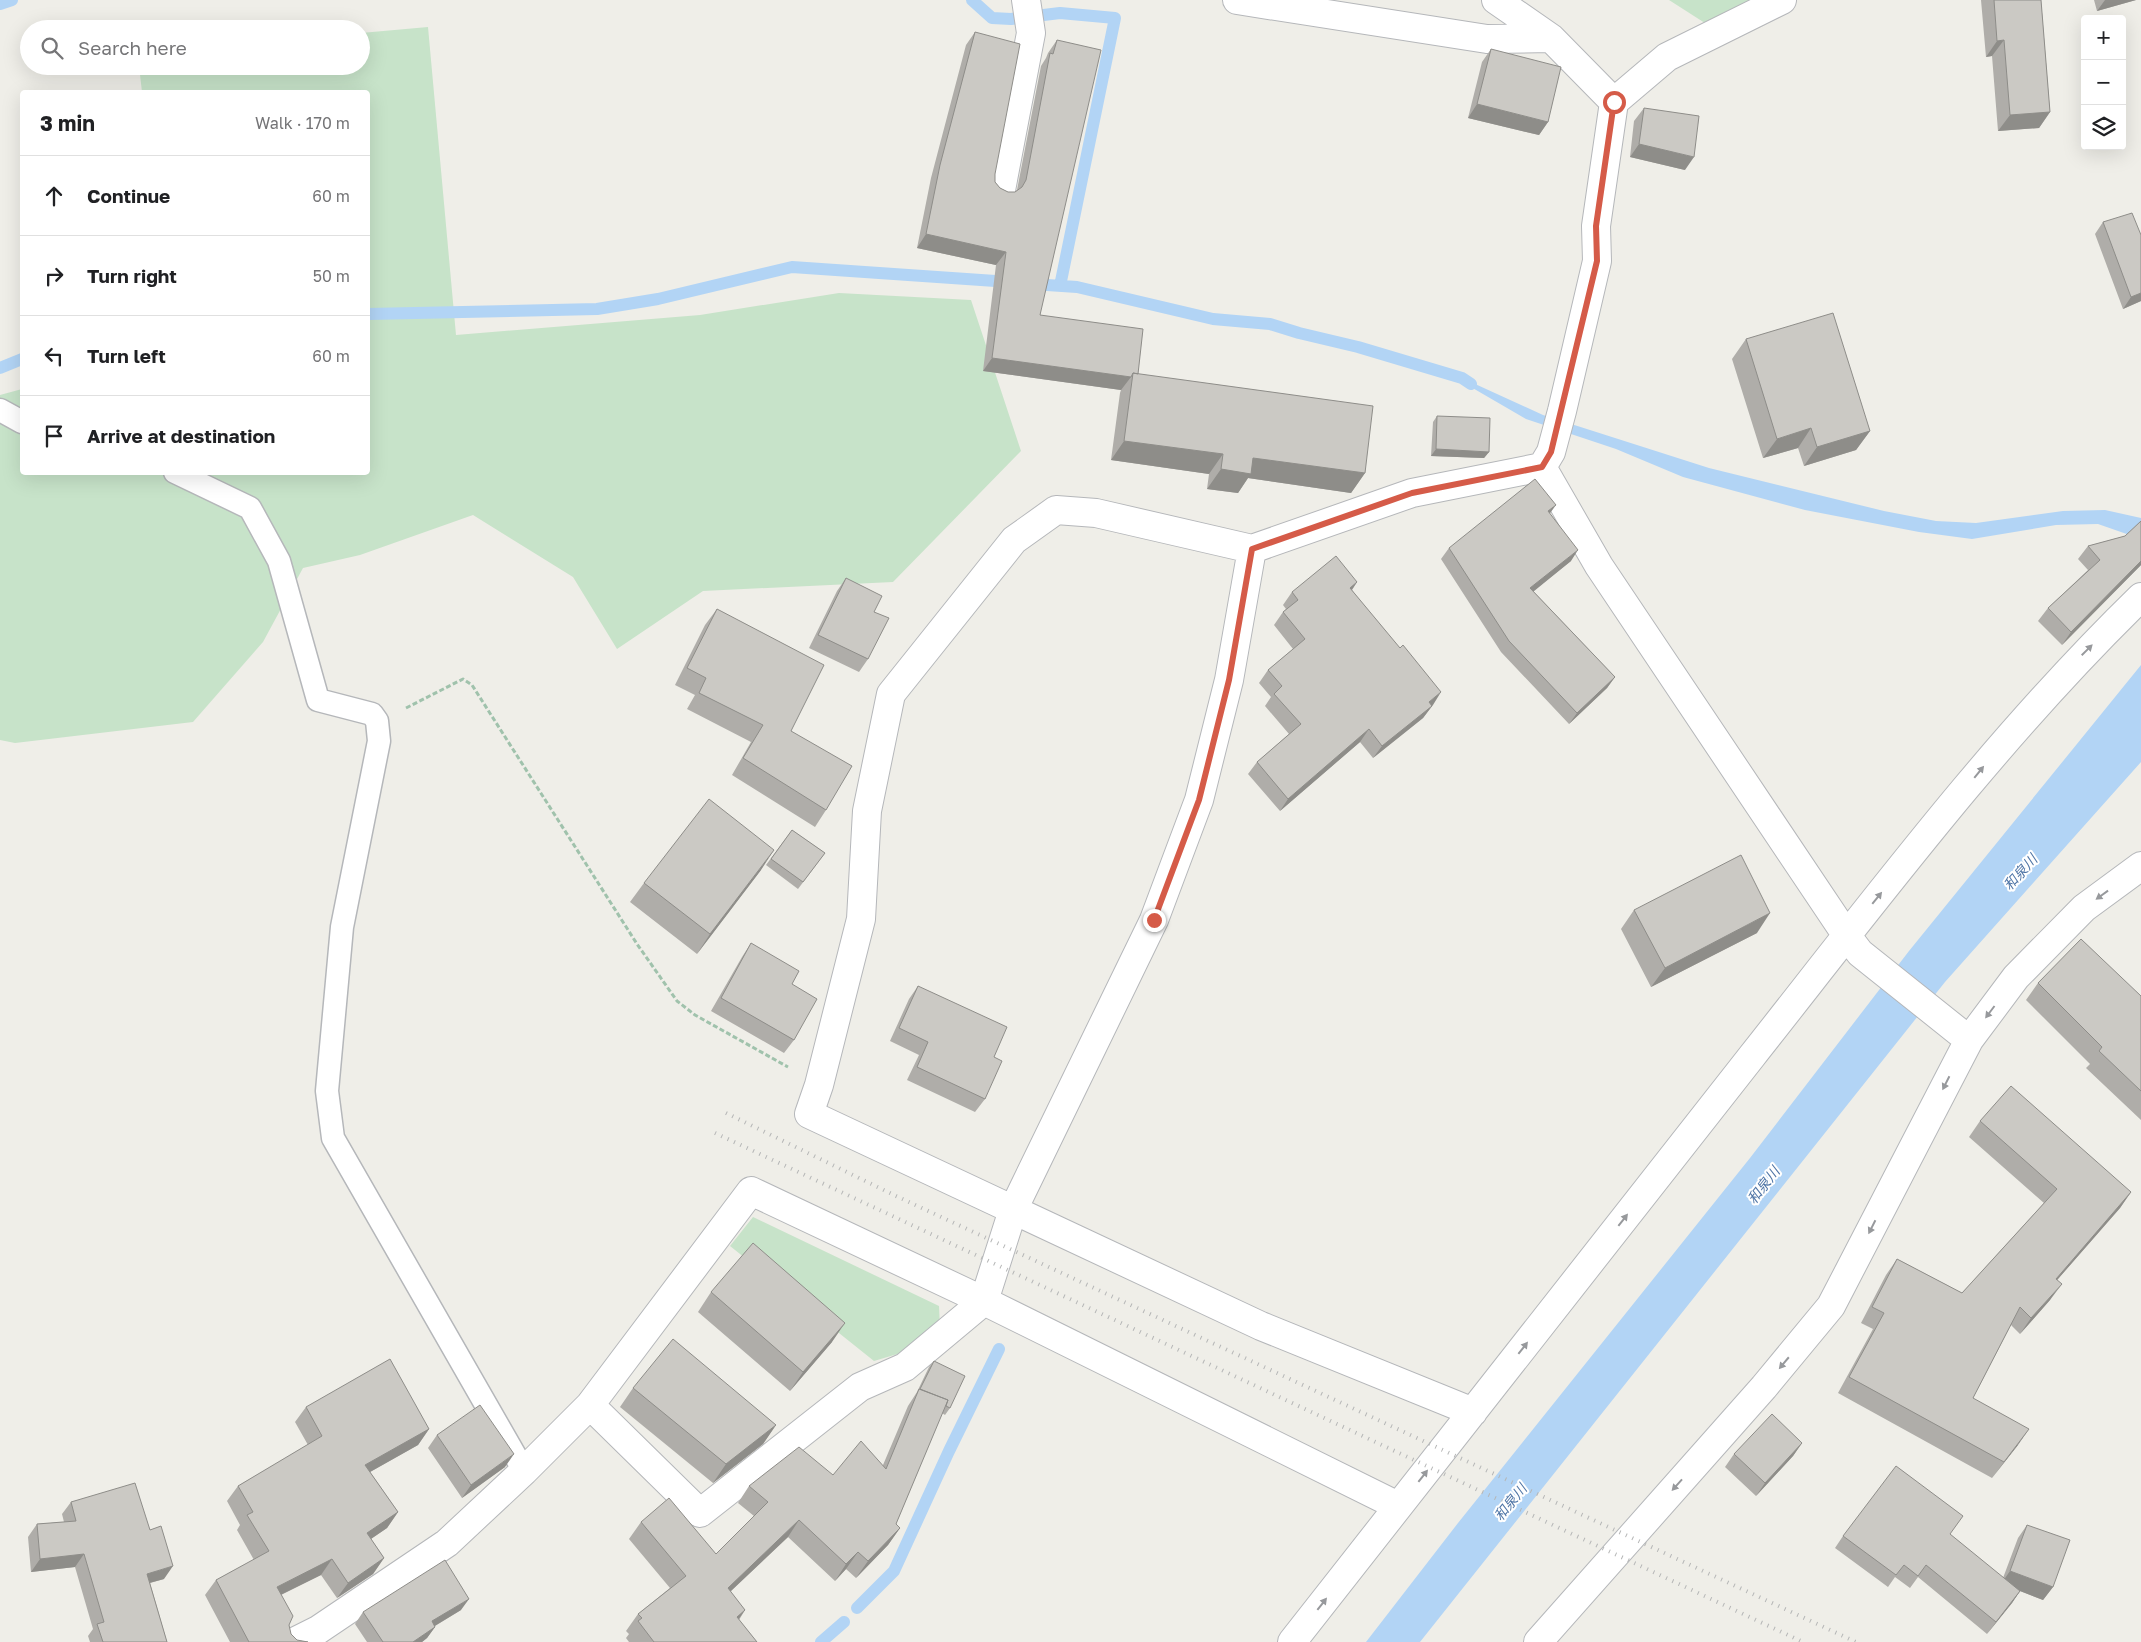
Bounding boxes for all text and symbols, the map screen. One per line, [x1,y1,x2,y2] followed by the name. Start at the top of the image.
[2081,15,2126,150] map controls
[2081,15,2126,60] button: +
[20,20,370,75] search box
[38,34,66,62] icon: search
[78,36,187,59] text: Search here
[2081,60,2126,105] button: −
[1603,91,1626,114] route start
[2081,105,2126,150] button: layers
[40,110,95,136] text: 3 min
[255,113,350,133] text: Walk · 170 m
[40,182,68,210] icon: ahead
[87,184,170,207] text: Continue
[312,186,350,206] text: 60 m
[40,262,68,290] icon: right
[87,264,177,287] text: Turn right
[313,266,350,286] text: 50 m
[40,342,68,370] icon: left
[87,344,166,367] text: Turn left
[312,346,350,366] text: 60 m
[40,422,68,450] icon: arrive
[87,424,275,447] text: Arrive at destination
[2081,644,2093,656] one-way arrow
[1974,765,1985,778] one-way arrow
[2000,849,2042,893] water label: 和泉川
[2095,890,2109,900] one-way arrow
[1872,892,1883,905] one-way arrow
[1143,909,1166,932] route end
[1985,1005,1995,1019] one-way arrow
[1942,1076,1950,1090] one-way arrow
[1743,1162,1784,1207] water label: 和泉川
[1618,1214,1629,1227] one-way arrow
[1868,1220,1876,1235] one-way arrow
[1518,1341,1528,1355] one-way arrow
[1779,1357,1790,1369] one-way arrow
[1417,1470,1428,1483] one-way arrow
[1490,1479,1531,1524] water label: 和泉川
[1671,1479,1683,1491] one-way arrow
[1317,1598,1328,1611] one-way arrow

